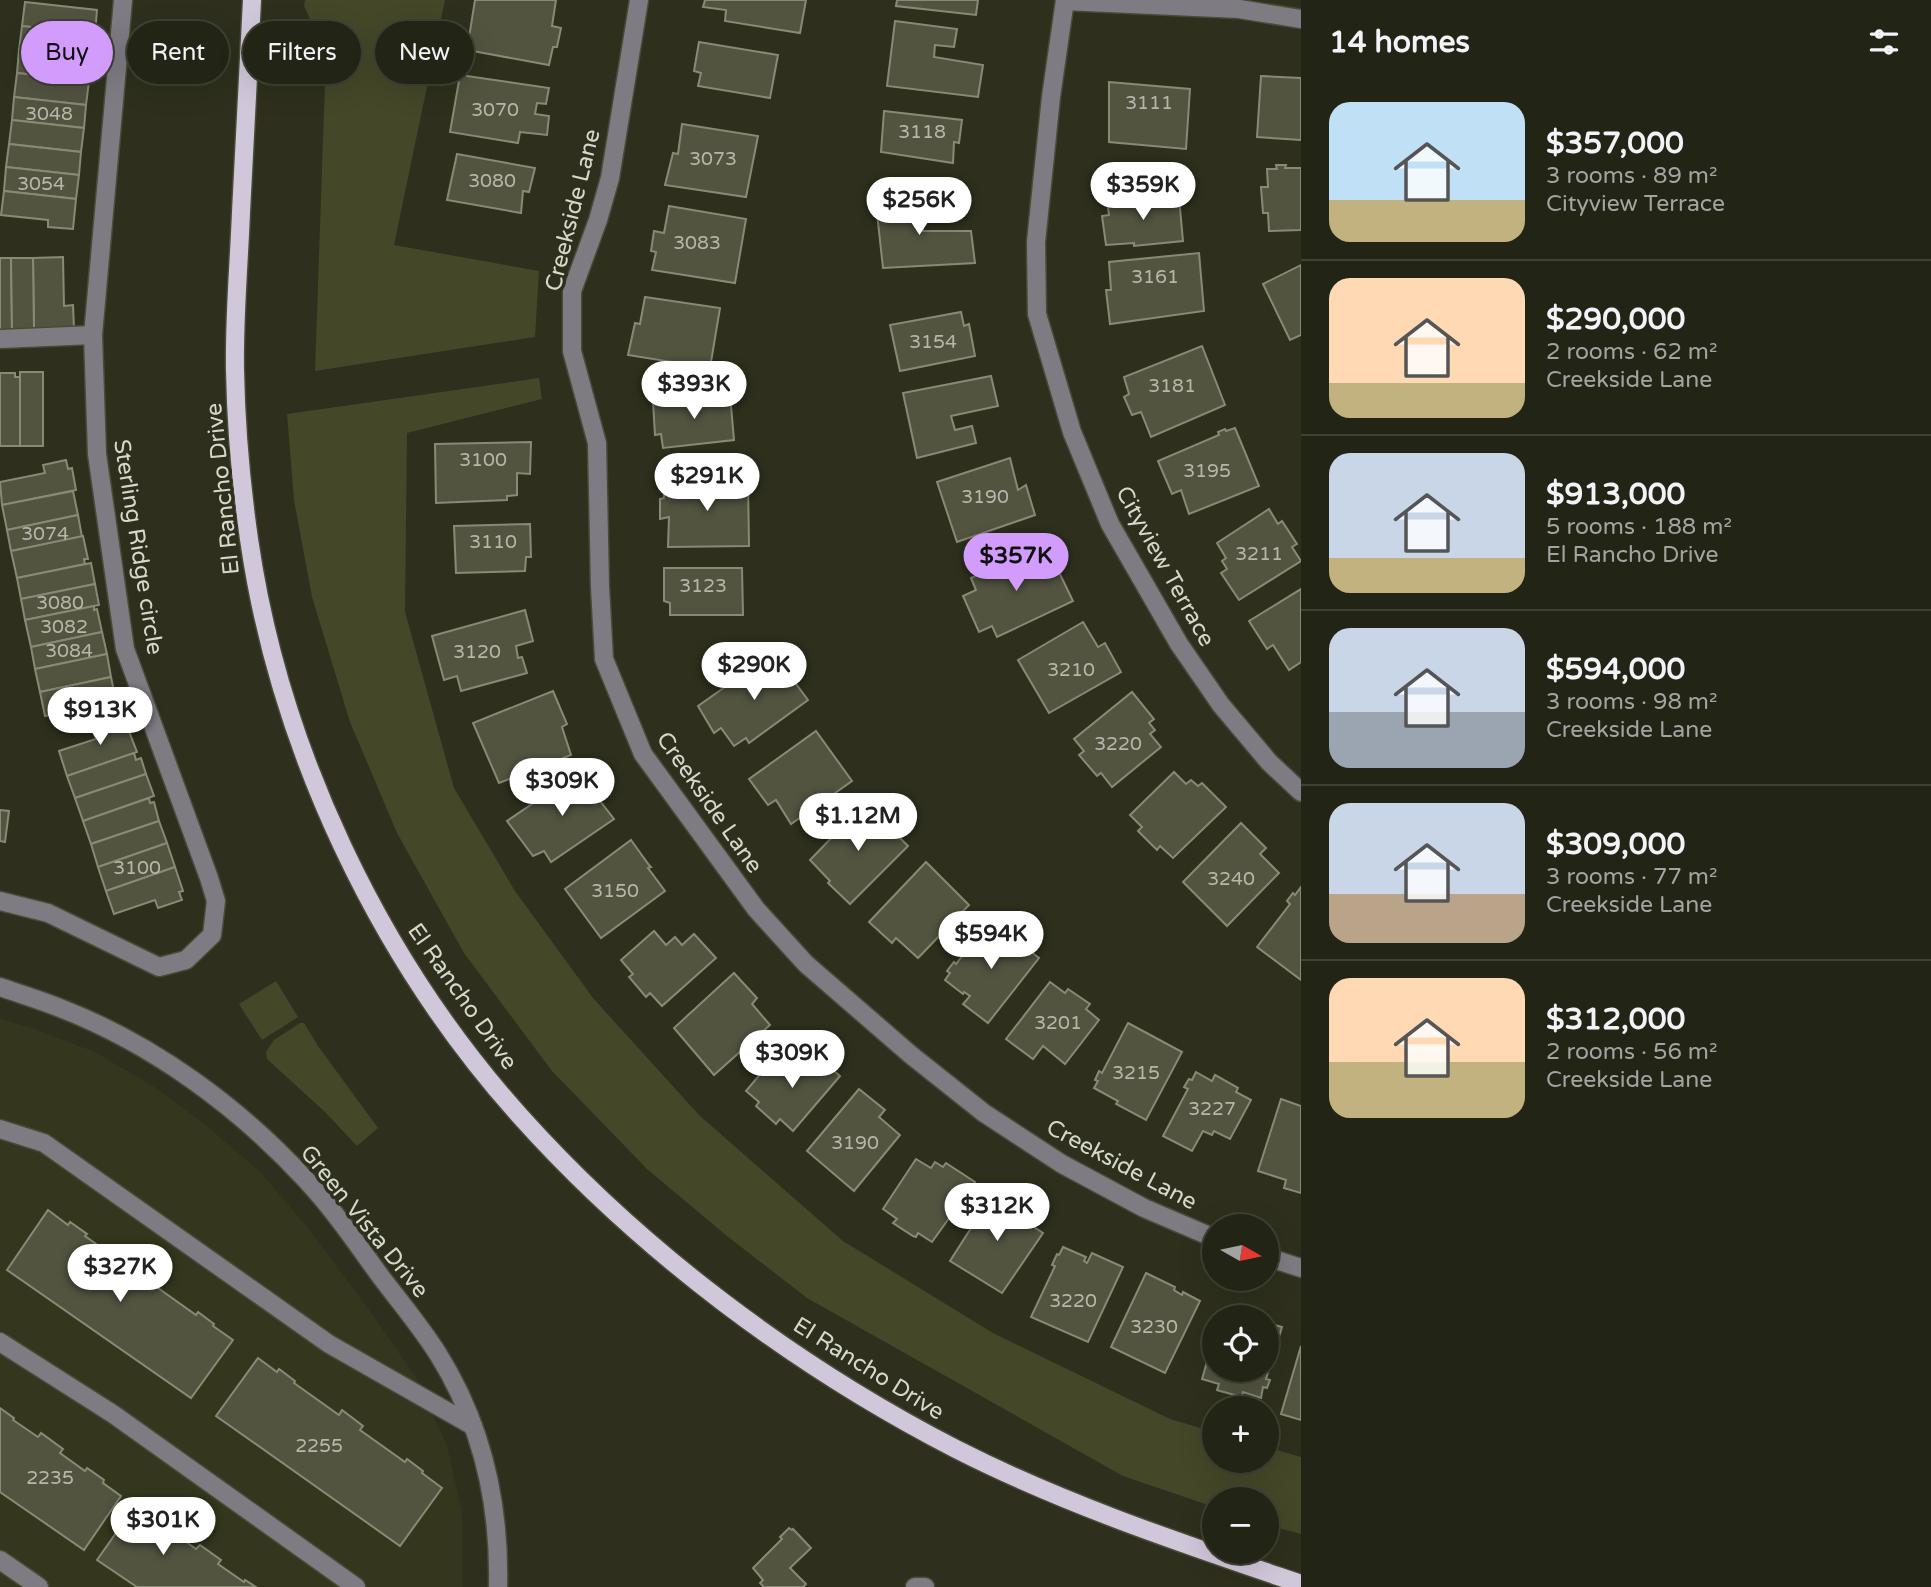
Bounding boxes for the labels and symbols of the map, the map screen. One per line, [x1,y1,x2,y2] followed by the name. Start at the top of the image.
[1125,92,1173,114] house number: 3111
[471,99,519,121] house number: 3070
[25,103,73,125] house number: 3048
[898,121,946,143] house number: 3118
[539,126,607,294] street label: Creekside Lane
[689,148,737,170] house number: 3073
[1094,162,1192,222] pin: $359K
[468,170,516,192] house number: 3080
[17,173,65,195] house number: 3054
[870,177,968,237] pin: $256K
[673,232,721,254] house number: 3083
[1131,266,1179,288] house number: 3161
[909,331,957,353] house number: 3154
[645,362,743,421] pin: $393K
[1148,375,1196,397] house number: 3181
[200,402,246,576] street label: El Rancho Drive
[107,437,169,657] street label: Sterling Ridge circle
[459,449,507,471] house number: 3100
[658,454,756,513] pin: $291K
[1183,460,1231,482] house number: 3195
[1109,481,1221,652] street label: Cityview Terrace
[961,486,1009,508] house number: 3190
[21,523,69,545] house number: 3074
[469,531,517,553] house number: 3110
[967,534,1065,593] pin: $357K
[1235,543,1283,565] house number: 3211
[679,575,727,597] house number: 3123
[36,592,84,614] house number: 3080
[40,616,88,638] house number: 3082
[45,640,93,662] house number: 3084
[453,641,501,663] house number: 3120
[705,642,803,702] pin: $290K
[1047,659,1095,681] house number: 3210
[51,688,149,747] pin: $913K
[650,726,768,879] street label: Creekside Lane
[1094,733,1142,755] house number: 3220
[513,758,611,818] pin: $309K
[801,794,915,853] pin: $1.12M
[113,857,161,879] house number: 3100
[1207,868,1255,890] house number: 3240
[591,880,639,902] house number: 3150
[942,912,1040,971] pin: $594K
[401,918,523,1075] street label: El Rancho Drive
[1034,1012,1082,1034] house number: 3201
[743,1030,841,1090] pin: $309K
[1112,1062,1160,1084] house number: 3215
[1188,1098,1236,1120] house number: 3227
[1042,1114,1201,1216] street label: Creekside Lane
[831,1132,879,1154] house number: 3190
[294,1140,434,1304] street label: Green Vista Drive
[948,1184,1046,1243] pin: $312K
[1202,1214,1279,1292] north arrow
[71,1244,169,1304] pin: $327K
[1049,1290,1097,1312] house number: 3220
[788,1311,949,1426] street label: El Rancho Drive
[1130,1316,1178,1338] house number: 3230
[295,1435,343,1457] house number: 2255
[26,1467,74,1489] house number: 2235
[114,1498,212,1557] pin: $301K

